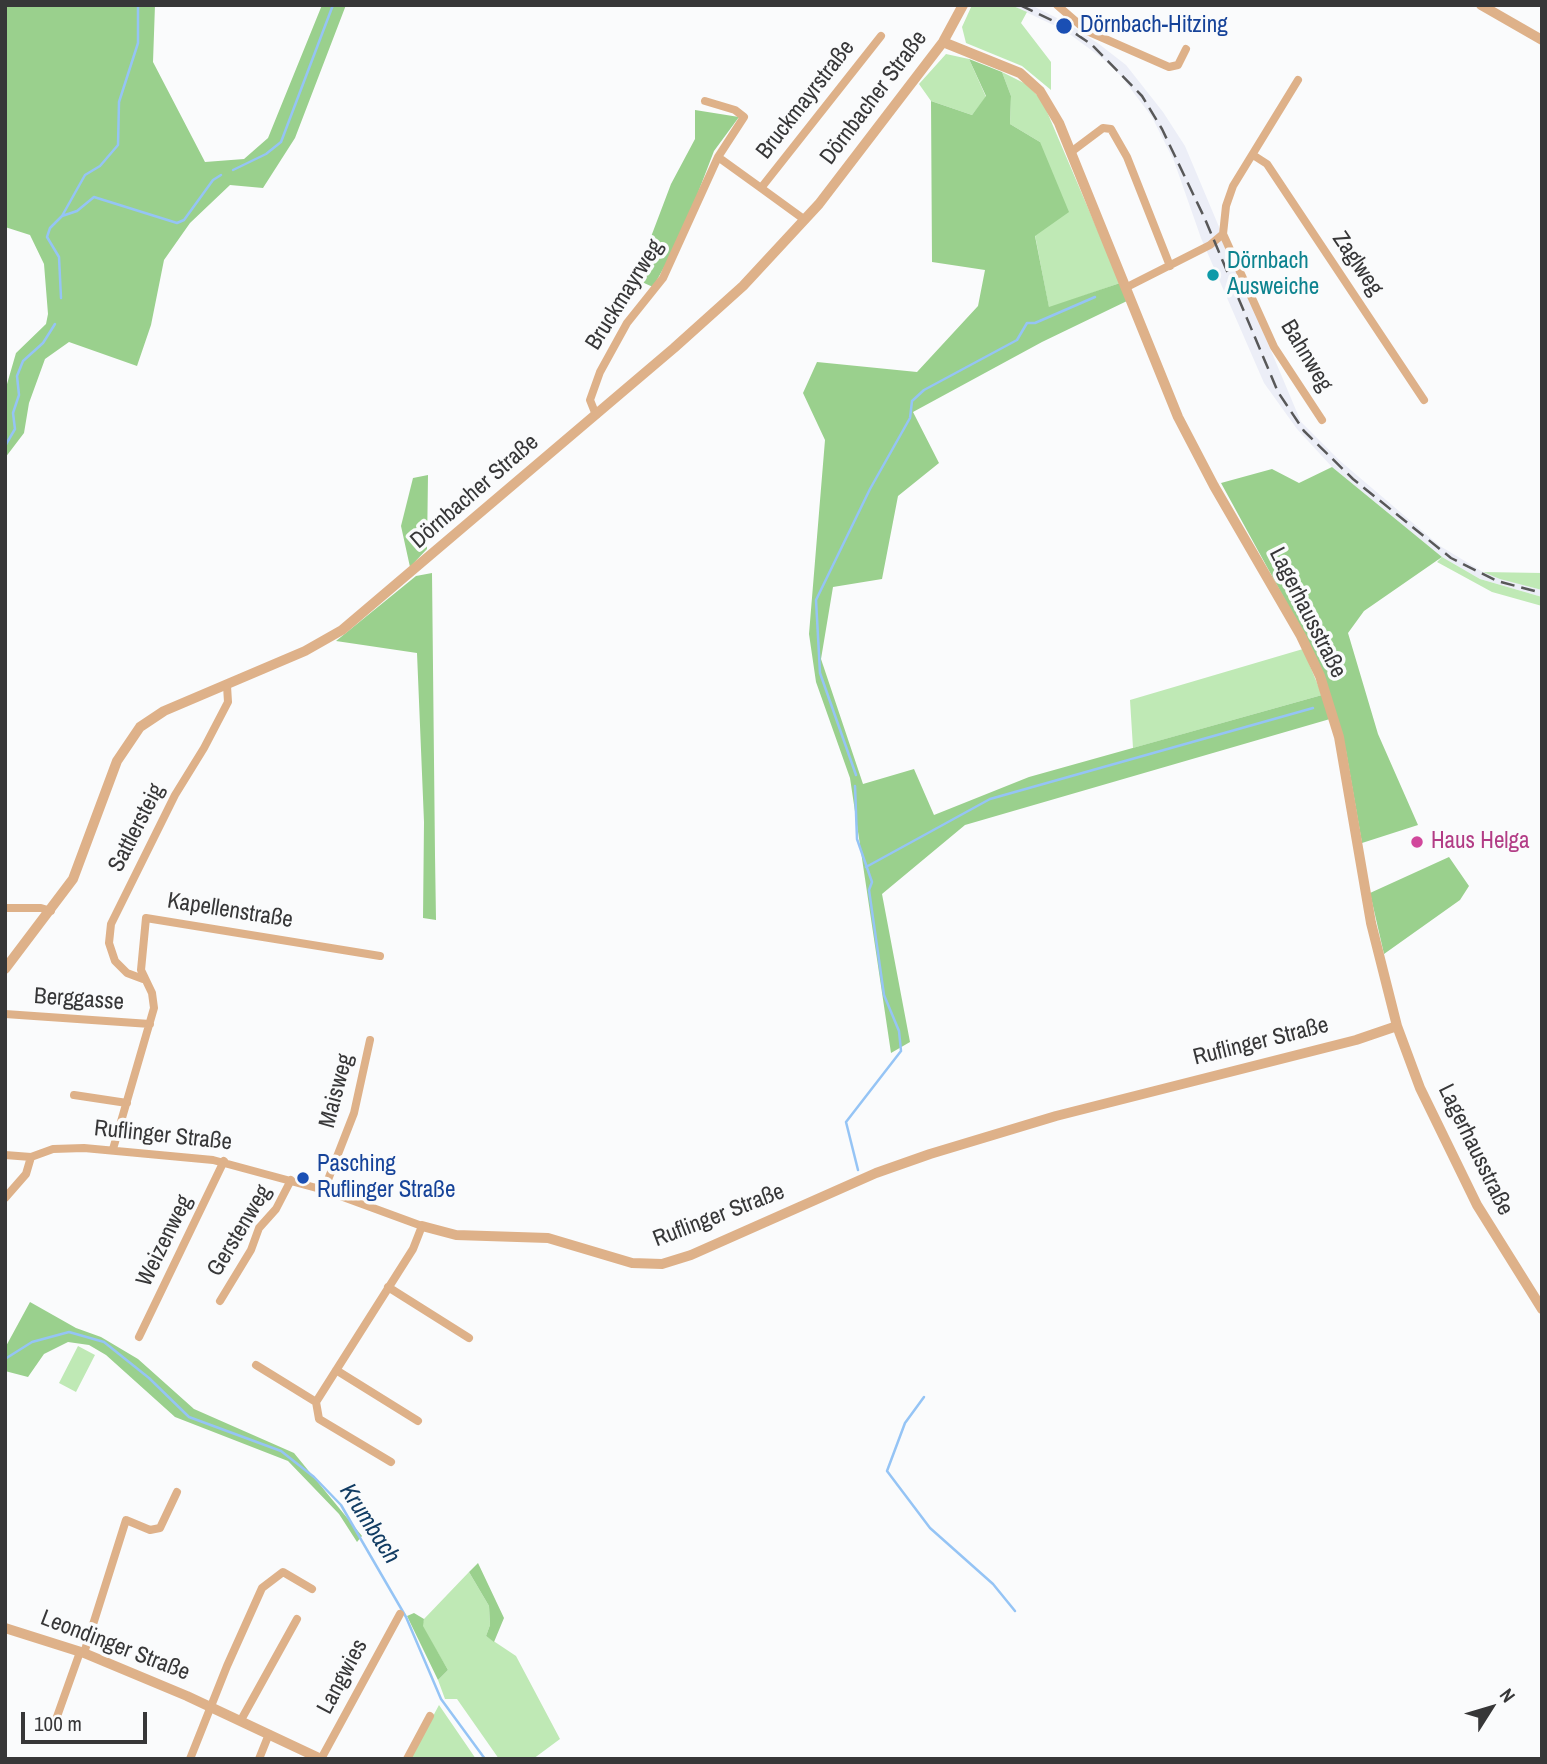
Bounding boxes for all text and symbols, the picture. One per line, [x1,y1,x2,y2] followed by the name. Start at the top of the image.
[1080,12,1228,40] place label: Dörnbach-Hitzing
[1054,16,1074,36] marker: Dörnbach-Hitzing
[815,26,933,170] street label: Dörnbacher Straße
[751,35,861,165] street label: Bruckmayrstraße
[1326,227,1388,301] street label: Zaglweg
[580,235,670,355] street label: Bruckmayrweg
[1227,248,1319,302] place label: Dörnbach Ausweiche
[1205,267,1221,283] marker: Dörnbach Ausweiche
[1274,315,1338,397] street label: Bahnweg
[405,429,545,555] street label: Dörnbacher Straße
[1262,543,1352,683] street label: Lagerhausstraße
[103,779,171,877] street label: Sattlersteig
[1431,828,1530,856] place label: Haus Helga
[1409,834,1425,850] marker: Haus Helga
[165,887,295,935] street label: Kapellenstraße
[33,983,125,1017] street label: Berggasse
[1191,1012,1331,1072] street label: Ruflinger Straße
[314,1051,360,1131] street label: Maisweg
[1431,1080,1519,1220] street label: Lagerhausstraße
[93,1115,233,1157] street label: Ruflinger Straße
[317,1151,455,1205] place label: Pasching Ruflinger Straße
[295,1170,311,1186] marker: Pasching Ruflinger Straße
[649,1178,789,1254] street label: Ruflinger Straße
[202,1180,278,1282] street label: Gerstenweg
[131,1191,199,1291] street label: Weizenweg
[332,1479,406,1569] water label: Krumbach
[37,1605,193,1687] street label: Leondinger Straße
[312,1635,374,1719] street label: Langwies
[1456,1673,1526,1743] north arrow
[1494,1683,1522,1708] text: N
[24,1698,150,1742] scale bar
[34,1709,82,1738] text: 100 m

